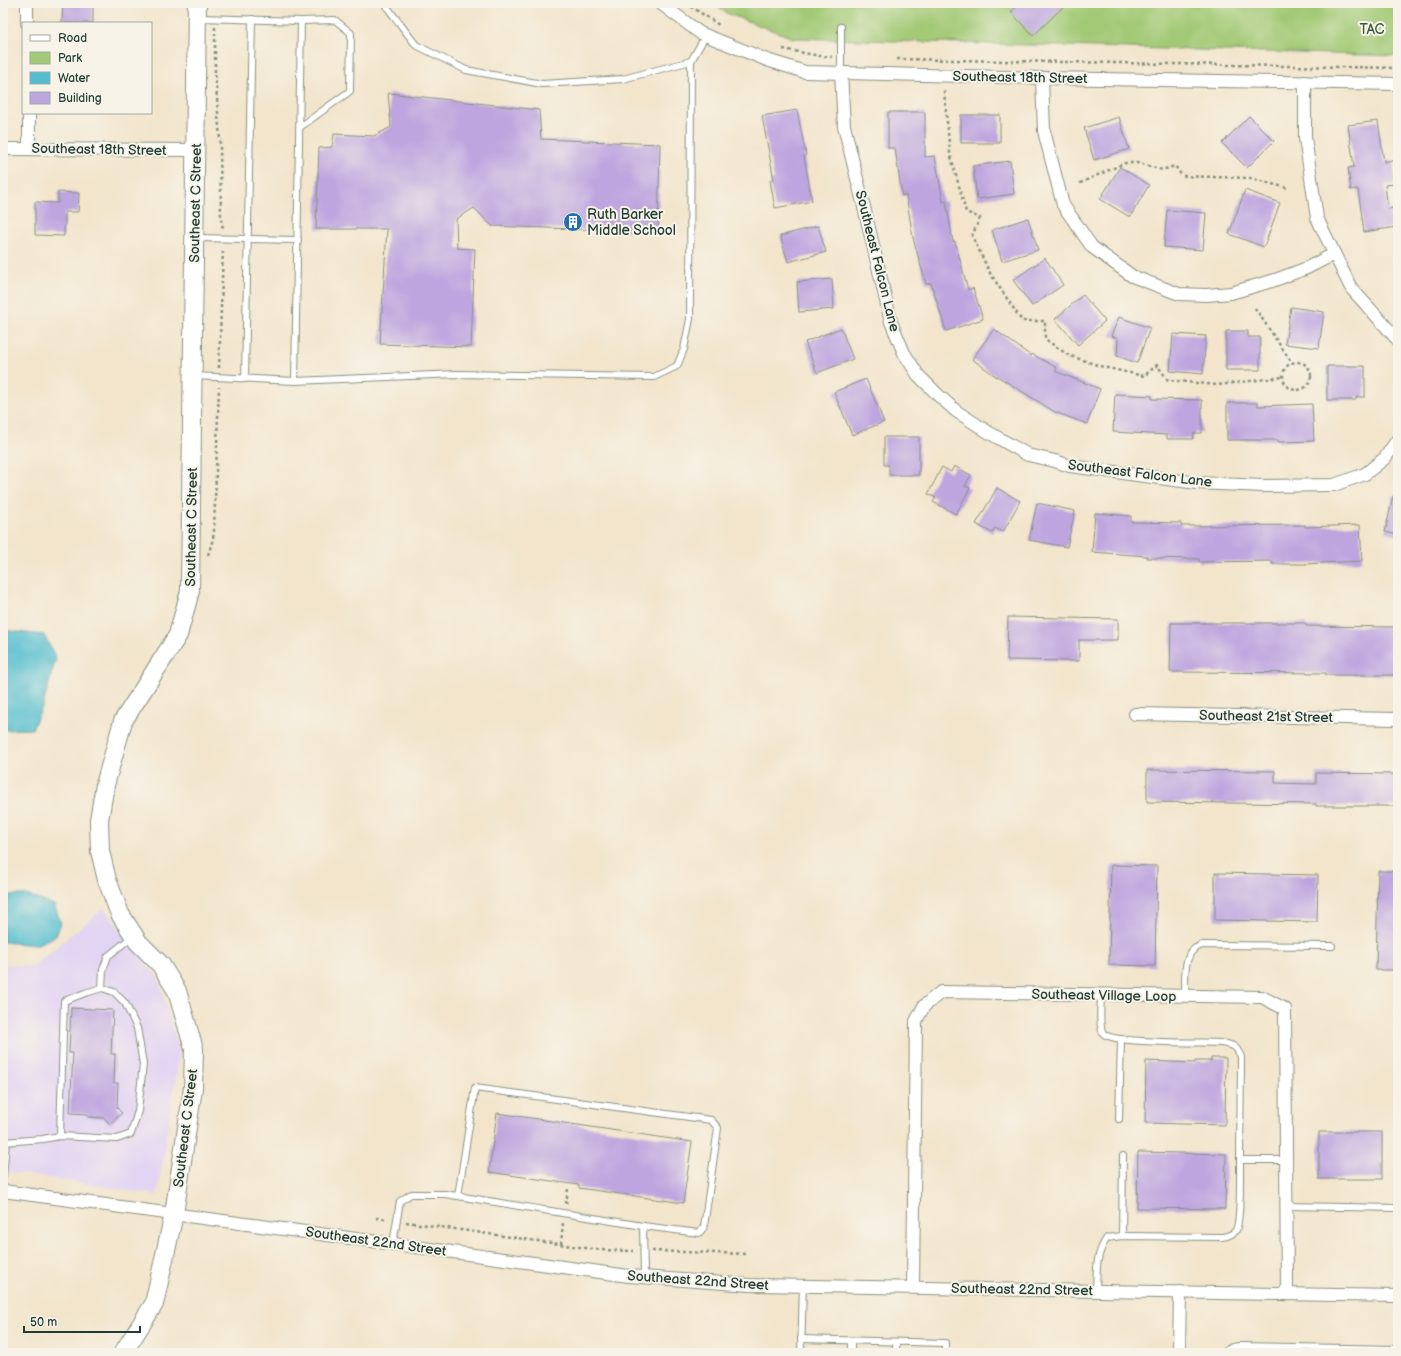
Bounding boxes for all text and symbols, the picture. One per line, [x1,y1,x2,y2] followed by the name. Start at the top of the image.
[1359,21,1385,38] park label: TAC
[22,22,152,114] legend
[58,31,87,46] text: Road
[58,51,82,66] text: Park
[952,68,1088,87] street label: Southeast 18th Street
[58,71,90,86] text: Water
[58,91,102,106] text: Building
[31,140,167,159] street label: Southeast 18th Street
[186,143,205,263] street label: Southeast C Street
[852,189,903,334] street label: Southeast Falcon Lane
[587,206,676,239] place label: Ruth Barker Middle School
[562,211,584,233] building icon: Ruth Barker Middle School
[1067,456,1213,491] street label: Southeast Falcon Lane
[182,467,201,587] street label: Southeast C Street
[1199,707,1334,726] street label: Southeast 21st Street
[1031,986,1177,1005] street label: Southeast Village Loop
[170,1067,201,1188] street label: Southeast C Street
[305,1223,448,1260] street label: Southeast 22nd Street
[627,1267,770,1294] street label: Southeast 22nd Street
[951,1280,1094,1299] street label: Southeast 22nd Street
[24,1308,140,1334] scale bar
[30,1315,57,1330] text: 50 m

